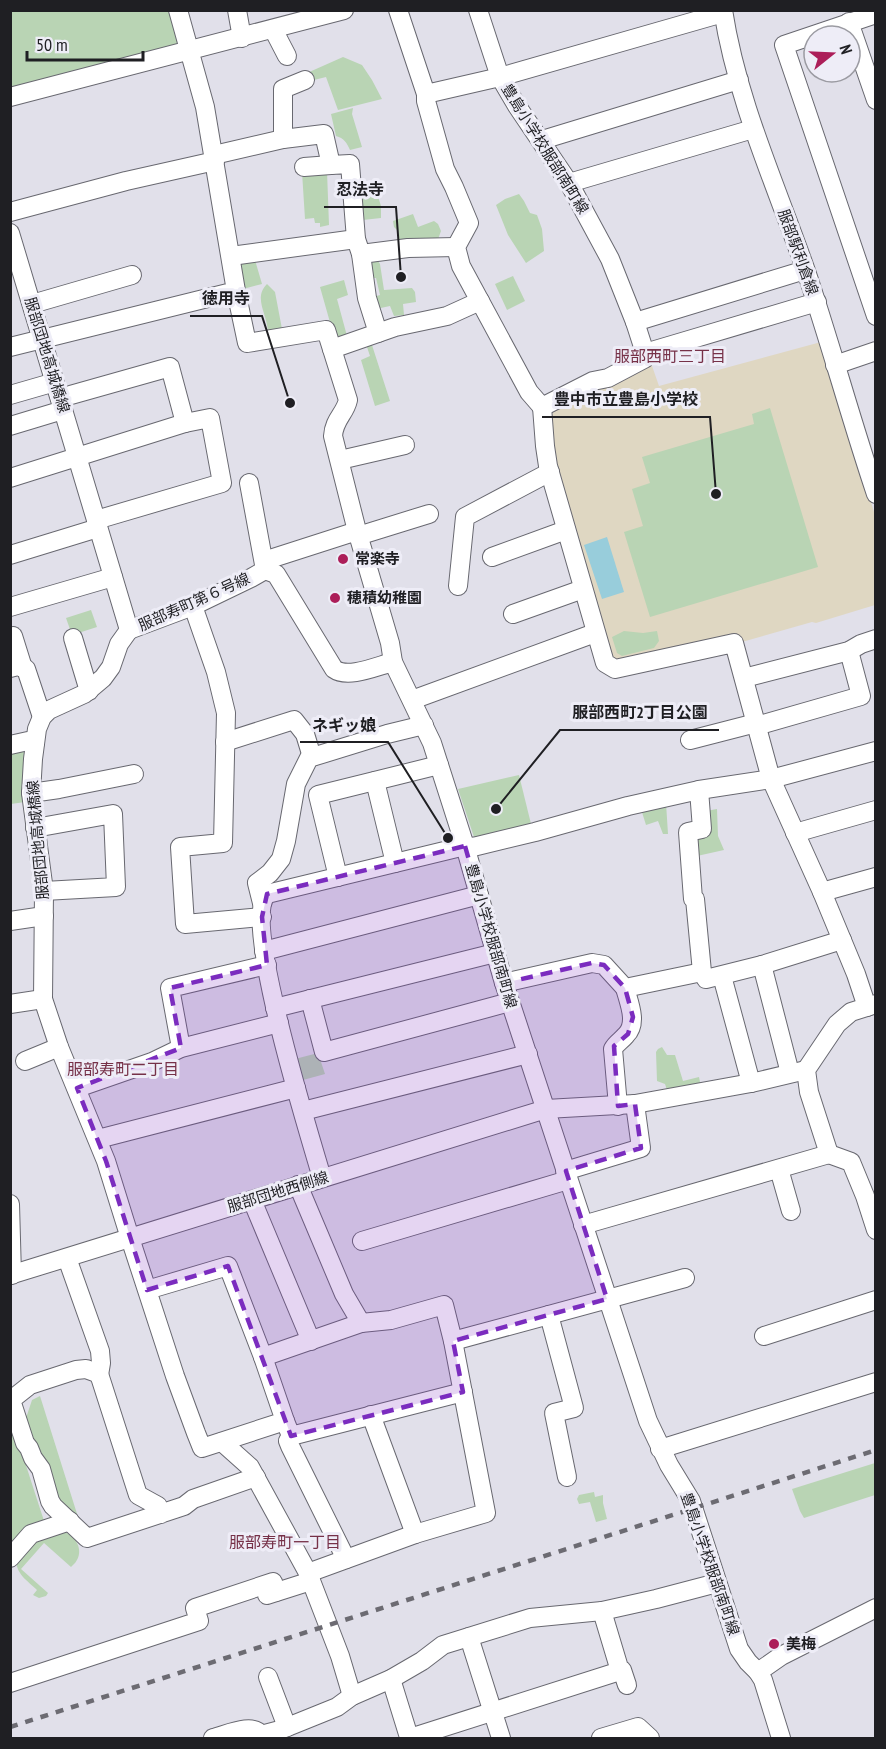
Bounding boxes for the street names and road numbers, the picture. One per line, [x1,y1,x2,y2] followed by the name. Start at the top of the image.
[498,80,593,217] street label: 豊島小学校服部南町線
[774,206,823,297] street label: 服部駅利倉線
[21,295,74,415] street label: 服部団地高城橋線
[135,568,252,635] street label: 服部寿町第６号線
[23,779,52,901] street label: 服部団地高城橋線
[462,861,521,1011] street label: 豊島小学校服部南町線
[225,1167,331,1216] street label: 服部団地西側線
[677,1490,744,1638] street label: 豊島小学校服部南町線

